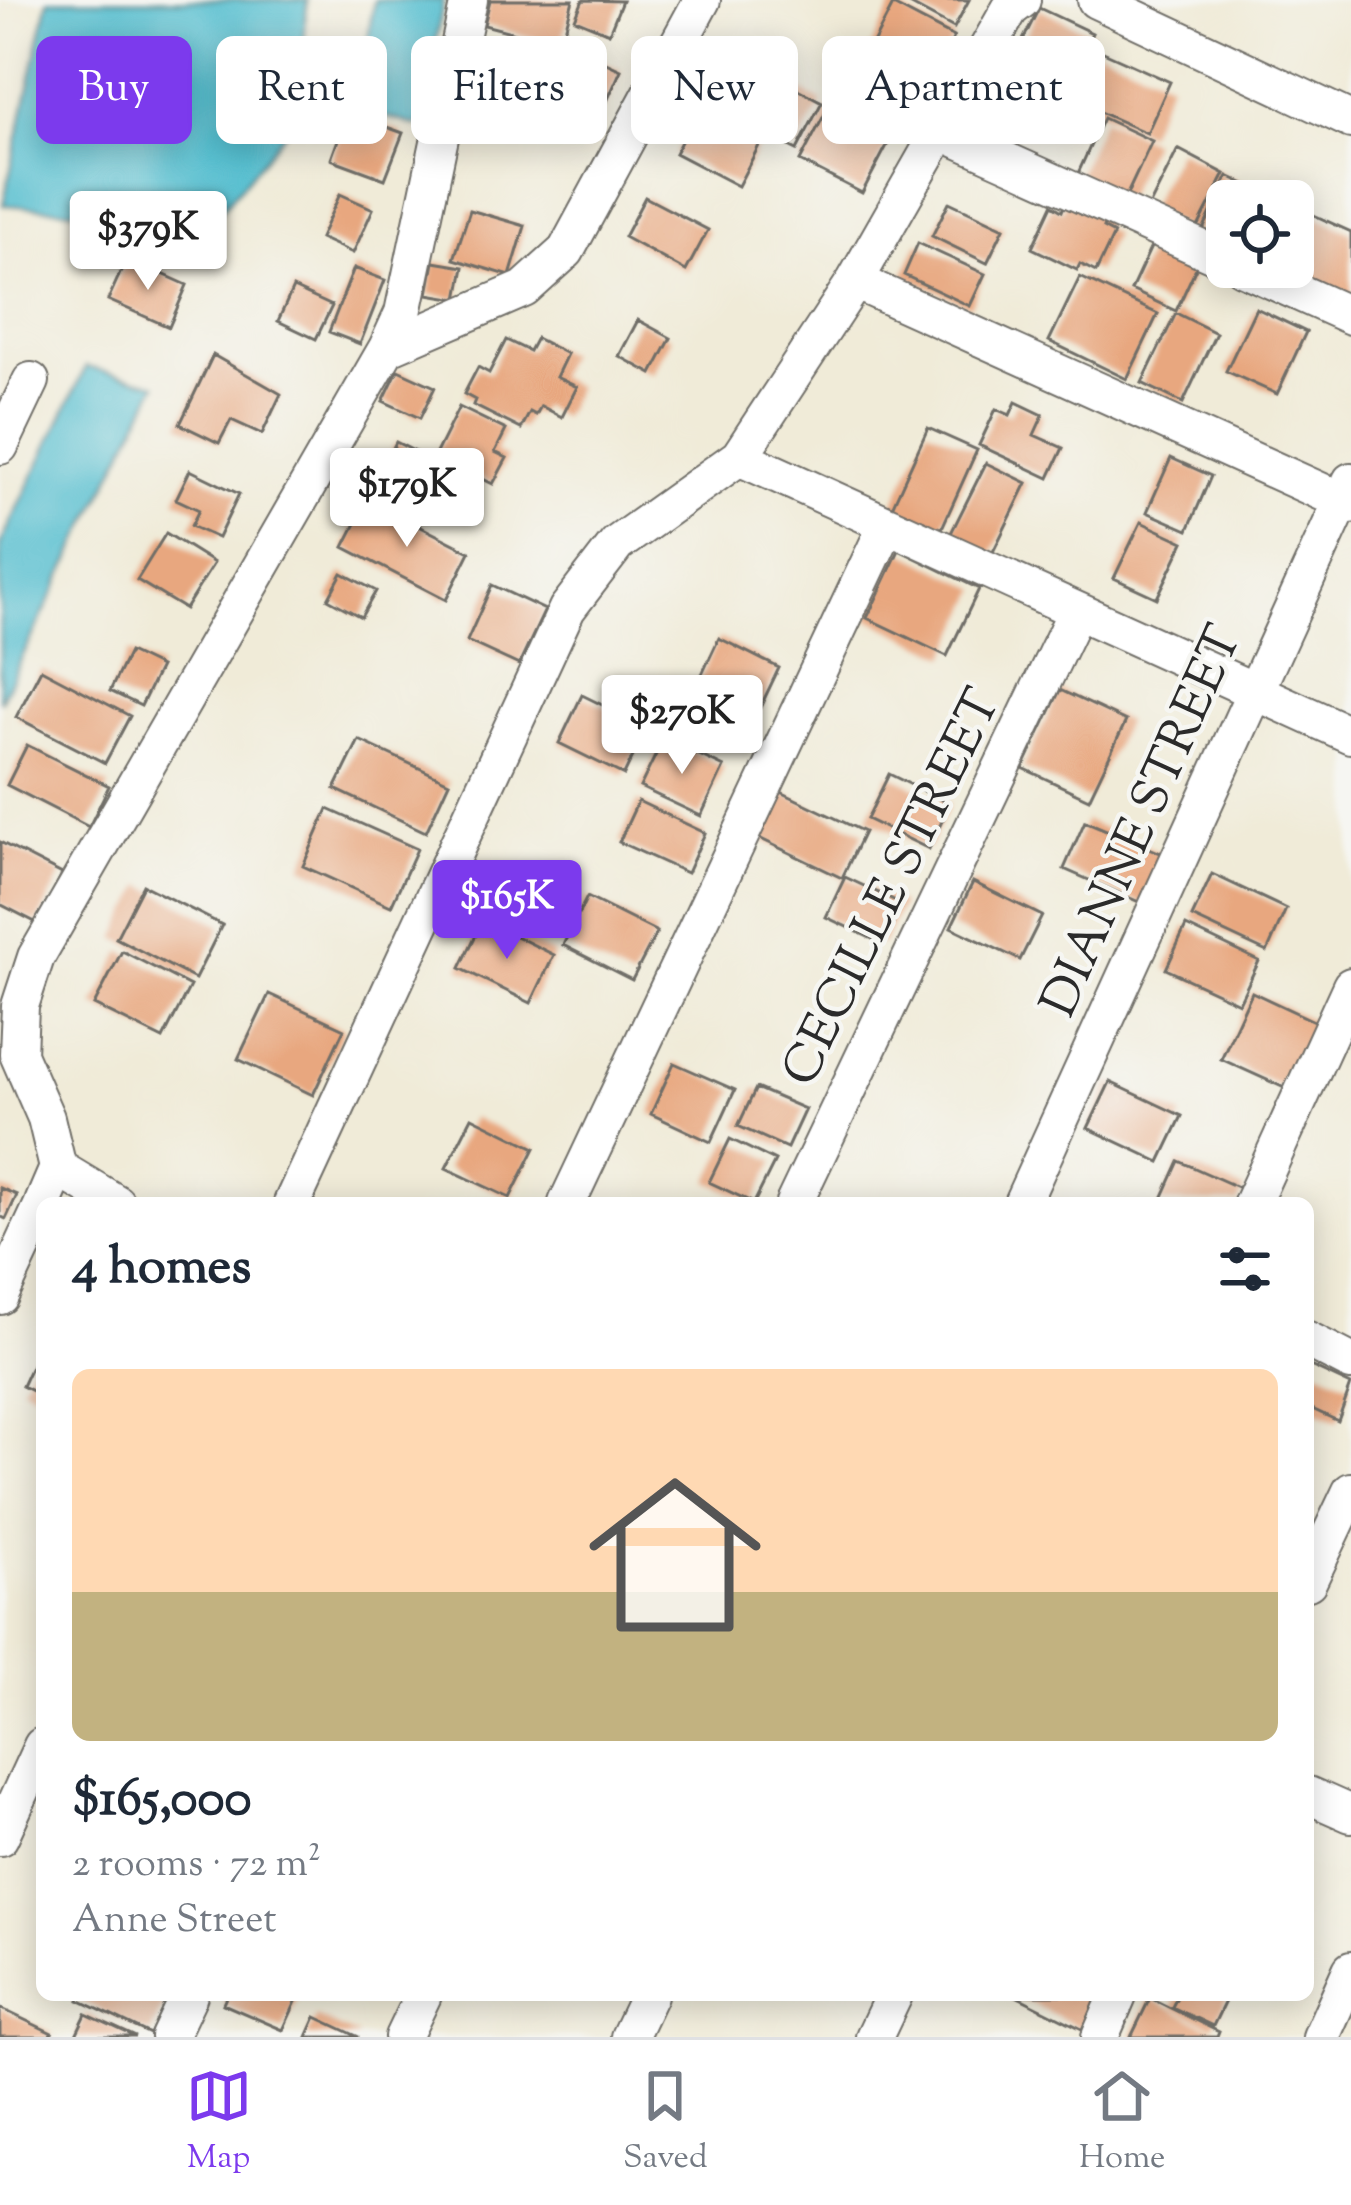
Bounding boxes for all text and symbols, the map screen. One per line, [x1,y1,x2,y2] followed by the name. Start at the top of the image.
[36,36,192,144] chip: Buy
[216,36,387,144] chip: Rent
[411,36,607,144] chip: Filters
[631,36,798,144] chip: New
[822,36,1105,144] chip: Apartment
[1206,180,1314,288] map controls
[1206,180,1314,288] button: locate
[64,191,232,293] pin: $379K
[97,202,199,258] text: $379K
[323,448,491,550] pin: $179K
[357,459,457,515] text: $179K
[1025,615,1263,1030] street label: DIANNE STREET
[598,675,766,777] pin: $270K
[766,678,1022,1099] street label: CECILLE STREET
[629,686,735,742] text: $270K
[423,860,591,962] pin: $165K
[459,871,555,927] text: $165K
[72,1233,251,1306] text: 4 homes
[1212,1236,1278,1302] icon: filters
[567,1447,783,1663] icon: home
[72,1765,252,1838] text: $165,000
[72,1838,321,1894] text: 2 rooms · 72 m²
[72,1894,277,1950] text: Anne Street
[186,2063,252,2183] tab: Map
[623,2063,708,2183] tab: Saved
[1079,2063,1165,2183] tab: Home

